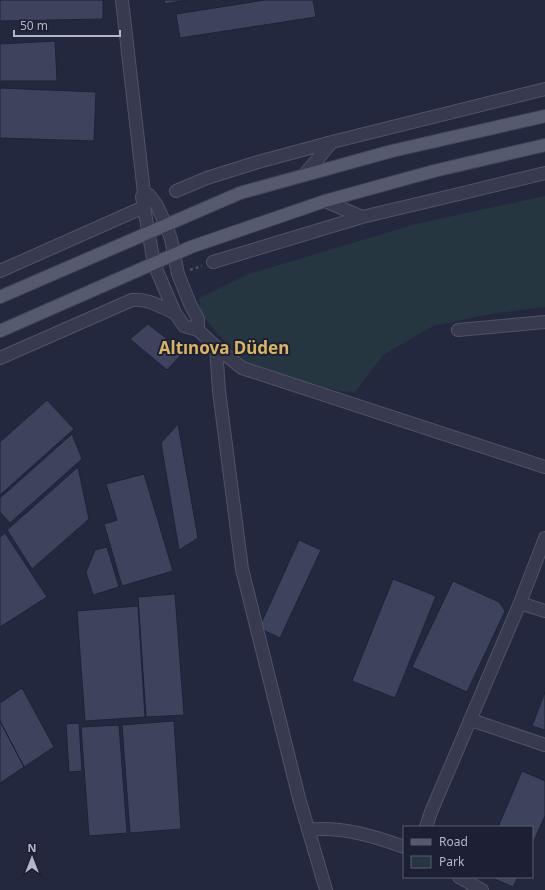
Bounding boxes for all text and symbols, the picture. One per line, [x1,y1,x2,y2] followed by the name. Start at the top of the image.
[14,12,120,38] scale bar
[20,17,48,34] text: 50 m
[159,336,289,359] district label: Altınova Düden
[403,826,533,878] legend
[439,833,468,850] text: Road
[12,838,52,878] north arrow
[28,840,36,855] text: N
[439,853,465,870] text: Park

